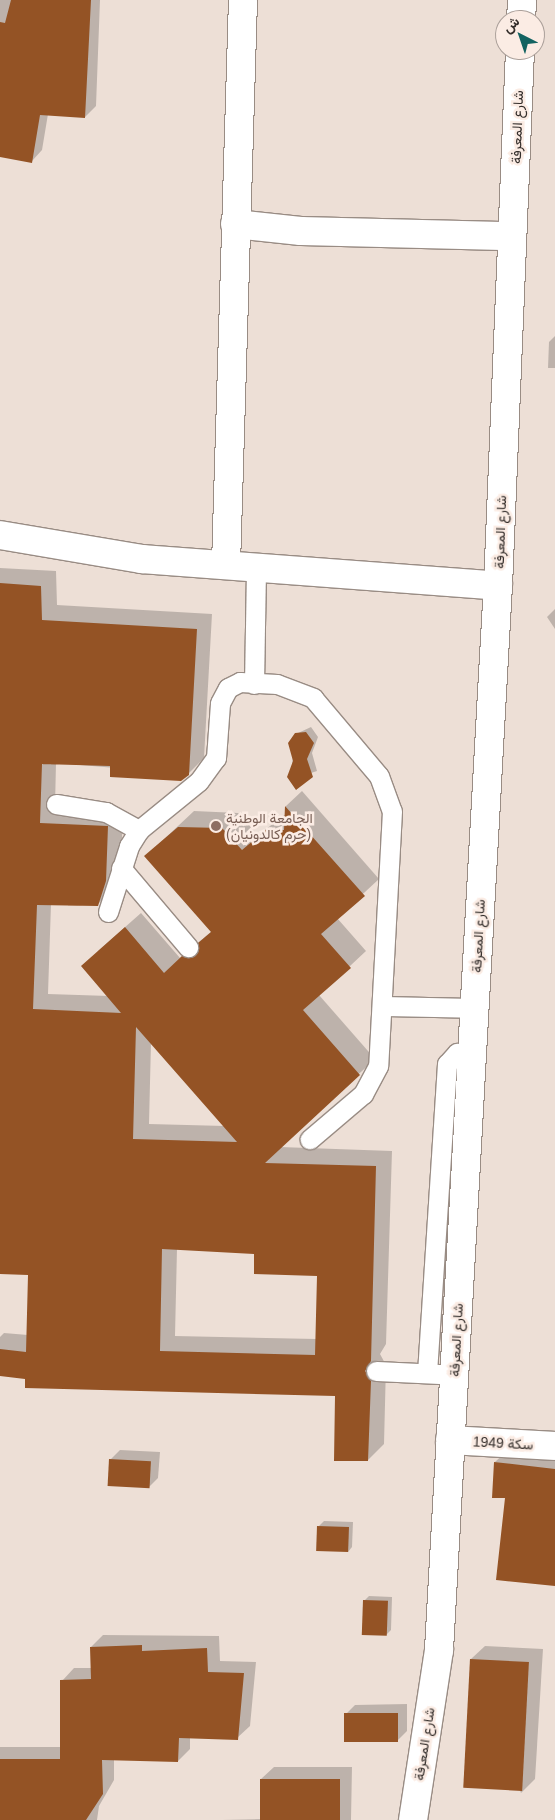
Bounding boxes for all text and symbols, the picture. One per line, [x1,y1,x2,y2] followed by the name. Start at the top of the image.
[495,10,545,60] north arrow
[499,13,522,36] text: ش
[507,90,527,164] street label: شارع المعرفة
[490,495,510,569] street label: شارع المعرفة
[226,810,313,842] place label: الجامعة الوطنية (حرم كالدونيان)
[210,820,222,832] marker: الجامعة الوطنية (حرم كالدونيان)
[468,899,488,973] street label: شارع المعرفة
[446,1303,466,1377] street label: شارع المعرفة
[472,1433,534,1453] street label: سكة 1949
[410,1706,438,1782] street label: شارع المعرفة

